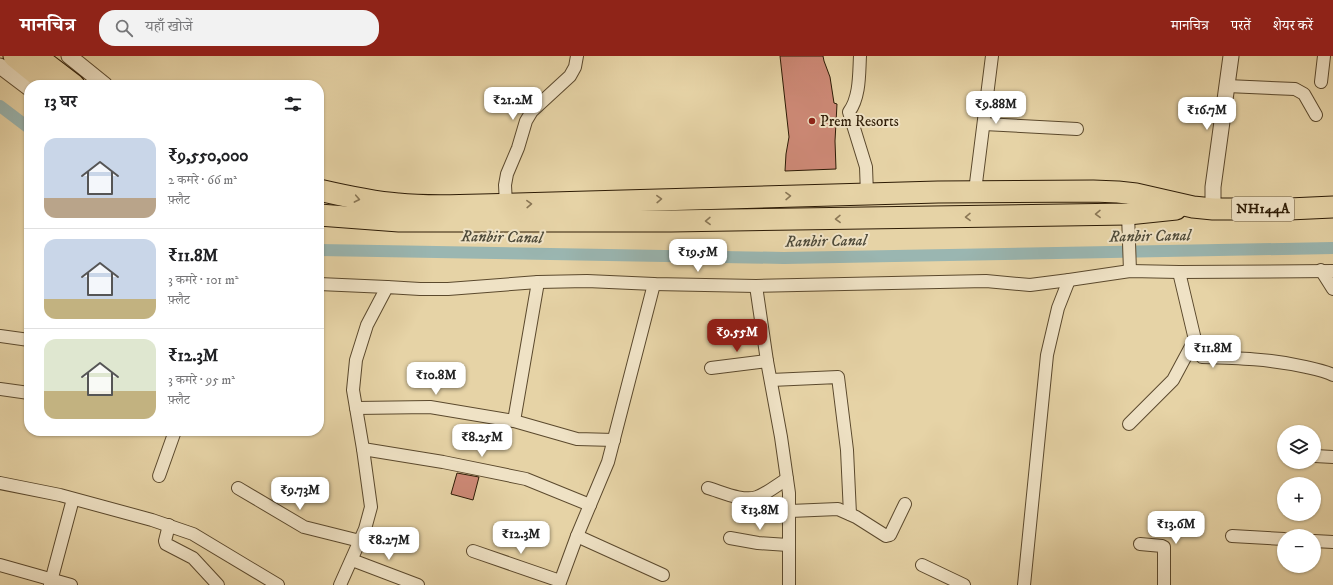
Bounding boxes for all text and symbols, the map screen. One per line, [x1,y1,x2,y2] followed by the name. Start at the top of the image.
[99,10,379,46] search box
[20,14,75,37] text: मानचित्र
[113,17,135,39] icon: search
[145,17,192,36] text: यहाँ खोजें
[1171,17,1209,35] text: मानचित्र
[1231,17,1251,35] text: परतें
[1273,17,1313,35] text: शेयर करें
[480,87,546,121] pin: ₹21.2M
[44,91,77,113] text: 13 घर
[963,91,1029,125] pin: ₹9.88M
[493,92,533,108] text: ₹21.2M
[282,93,304,115] icon: filters
[975,96,1017,112] text: ₹9.88M
[1174,97,1240,131] pin: ₹16.7M
[1187,102,1227,118] text: ₹16.7M
[820,112,899,131] place label: Prem Resorts
[807,116,817,126] marker: Prem Resorts
[168,145,249,167] text: ₹9,550,000
[76,154,124,202] icon: home
[168,172,237,188] text: 2 कमरे · 66 m²
[168,192,190,208] text: फ़्लैट
[785,192,791,200] one-way arrow
[354,194,360,202] one-way arrow
[656,195,662,204] one-way arrow
[1232,197,1294,221] road number: NH144A
[526,200,532,208] one-way arrow
[1095,210,1101,218] one-way arrow
[965,213,971,221] one-way arrow
[835,215,841,223] one-way arrow
[705,217,711,225] one-way arrow
[1108,225,1193,247] water label: Ranbir Canal
[460,226,545,248] water label: Ranbir Canal
[784,230,869,252] water label: Ranbir Canal
[665,239,731,273] pin: ₹19.5M
[678,244,718,260] text: ₹19.5M
[168,245,218,267] text: ₹11.8M
[76,255,124,303] icon: home
[168,272,238,288] text: 3 कमरे · 101 m²
[168,292,190,308] text: फ़्लैट
[704,319,770,353] pin: ₹9.55M
[716,324,758,340] text: ₹9.55M
[1180,335,1246,369] pin: ₹11.8M
[1194,340,1232,356] text: ₹11.8M
[168,345,218,367] text: ₹12.3M
[76,355,124,403] icon: home
[403,362,469,396] pin: ₹10.8M
[416,367,456,383] text: ₹10.8M
[168,372,235,388] text: 3 कमरे · 95 m²
[168,392,190,408] text: फ़्लैट
[449,424,515,458] pin: ₹8.25M
[1277,425,1321,573] map controls
[1277,425,1321,469] button: layers
[461,429,503,445] text: ₹8.25M
[267,477,333,511] pin: ₹9.73M
[1277,477,1321,521] button: +
[280,482,320,498] text: ₹9.73M
[727,497,793,531] pin: ₹13.8M
[741,502,779,518] text: ₹13.8M
[1143,511,1209,545] pin: ₹13.6M
[1157,516,1195,532] text: ₹13.6M
[488,521,554,555] pin: ₹12.3M
[502,526,540,542] text: ₹12.3M
[356,527,422,561] pin: ₹8.27M
[1277,529,1321,573] button: −
[368,532,410,548] text: ₹8.27M

